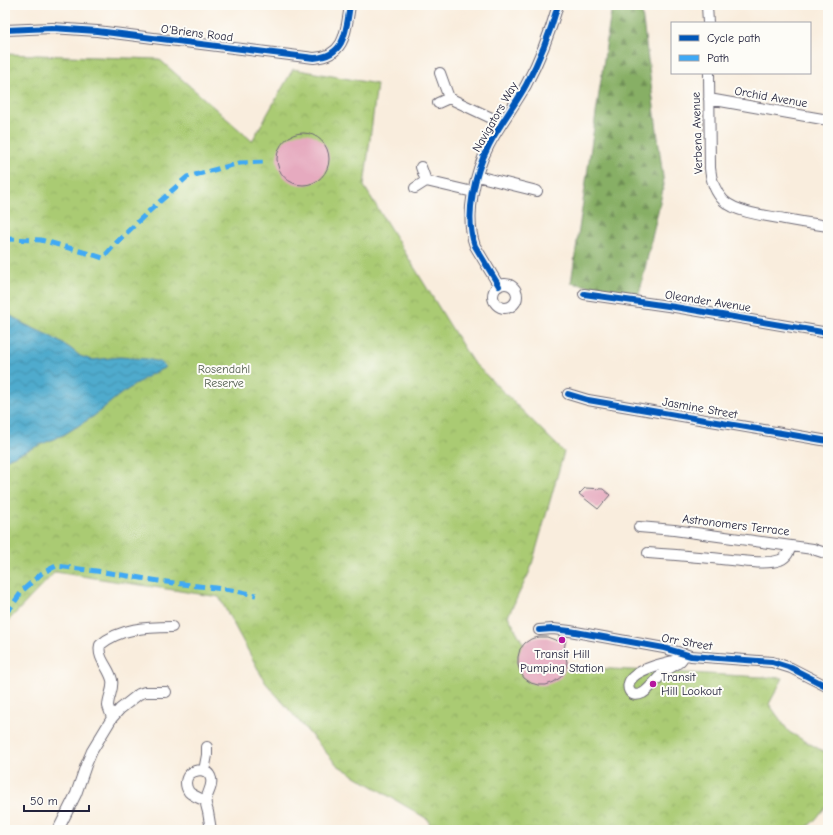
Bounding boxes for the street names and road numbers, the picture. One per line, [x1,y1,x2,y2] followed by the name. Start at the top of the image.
[160,22,234,44] street label: O'Briens Road
[469,79,521,155] street label: Navigators Way
[733,84,809,110] street label: Orchid Avenue
[689,92,705,174] street label: Verbena Avenue
[664,287,752,315] street label: Oleander Avenue
[661,395,739,422] street label: Jasmine Street
[682,511,790,539] street label: Astronomers Terrace
[661,631,714,653] street label: Orr Street

